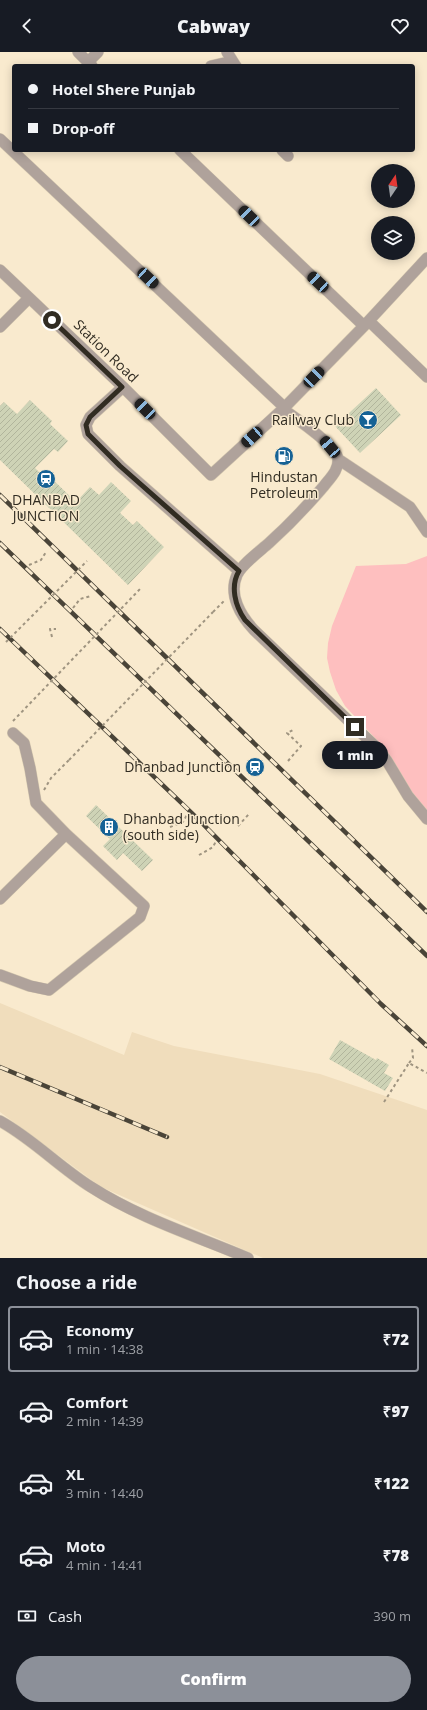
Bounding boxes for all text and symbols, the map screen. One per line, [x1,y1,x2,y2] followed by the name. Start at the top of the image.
[177,14,250,38] text: Cabway
[16,15,38,37] icon: back
[389,15,411,37] icon: heart
[52,79,195,99] text: Hotel Shere Punjab
[52,118,114,138] text: Drop-off
[371,164,415,208] north arrow
[371,164,415,260] map controls
[236,203,262,229] car
[371,216,415,260] button: layers
[135,265,161,291] car
[305,269,331,295] car
[43,311,61,329] route start
[70,315,143,386] street label: Station Road
[301,364,327,390] car
[132,396,158,422] car
[357,409,379,431] bar icon: Railway Club
[272,410,354,429] place label: Railway Club
[239,425,265,449] car
[318,434,342,460] car
[273,445,295,467] fuel station icon: Hindustan Petroleum
[250,467,318,502] place label: Hindustan Petroleum
[35,468,57,490] station icon: DHANBAD JUNCTION
[11,490,80,525] place label: DHANBAD JUNCTION
[346,718,364,736] route end
[322,741,388,769] callout: 1 min
[337,746,373,764] text: 1 min
[244,756,266,778] station icon: Dhanbad Junction
[124,757,241,776] place label: Dhanbad Junction
[123,809,240,844] place label: Dhanbad Junction (south side)
[98,816,120,838] building icon: Dhanbad Junction (south side)
[16,1270,137,1294] text: Choose a ride
[66,1320,134,1340] text: Economy
[18,1321,54,1357] icon: car
[383,1329,409,1349] text: ₹72
[66,1340,143,1358] text: 1 min · 14:38
[66,1392,128,1412] text: Comfort
[18,1393,54,1429] icon: car
[383,1401,409,1421] text: ₹97
[66,1412,143,1430] text: 2 min · 14:39
[66,1464,84,1484] text: XL
[18,1465,54,1501] icon: car
[374,1473,409,1493] text: ₹122
[66,1484,143,1502] text: 3 min · 14:40
[66,1536,105,1556] text: Moto
[18,1537,54,1573] icon: car
[383,1545,409,1565] text: ₹78
[66,1556,143,1574] text: 4 min · 14:41
[16,1605,38,1627] icon: cash
[48,1606,82,1626] text: Cash
[373,1607,411,1625] text: 390 m
[16,1656,411,1702] button: Confirm

